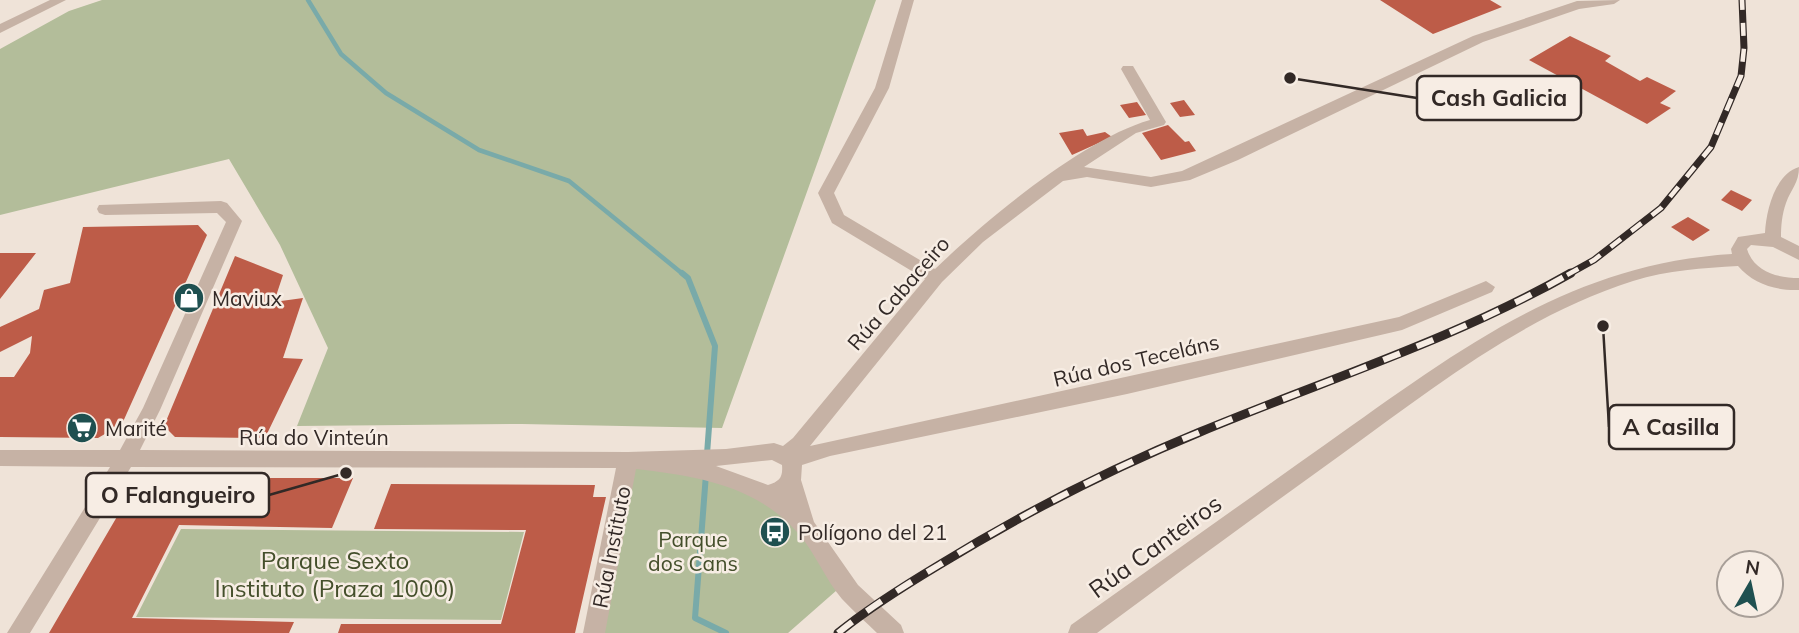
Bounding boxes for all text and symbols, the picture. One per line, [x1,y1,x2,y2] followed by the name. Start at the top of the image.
[1417,76,1581,120] callout: Cash Galicia
[1431,83,1567,112] text: Cash Galicia
[841,231,955,355] street label: Rúa Cabaceiro
[172,281,206,315] shop icon: Maviux
[212,285,282,311] place label: Maviux
[1050,328,1222,392] street label: Rúa dos Teceláns
[1609,405,1734,449] callout: A Casilla
[65,411,99,445] supermarket icon: Marité
[1623,412,1719,441] text: A Casilla
[105,415,167,441] place label: Marité
[239,424,389,450] street label: Rúa do Vinteún
[86,473,269,517] callout: O Falangueiro
[101,480,255,509] text: O Falangueiro
[586,484,636,610] street label: Rúa Instituto
[1083,488,1227,604] street label: Rúa Canteiros
[758,515,792,549] bus stop icon: Polígono del 21
[798,519,947,545] place label: Polígono del 21
[648,526,738,576] park label: Parque dos Cans
[215,545,455,603] park label: Parque Sexto Instituto (Praza 1000)
[1715,549,1785,619] north arrow
[1744,554,1762,580] text: N

